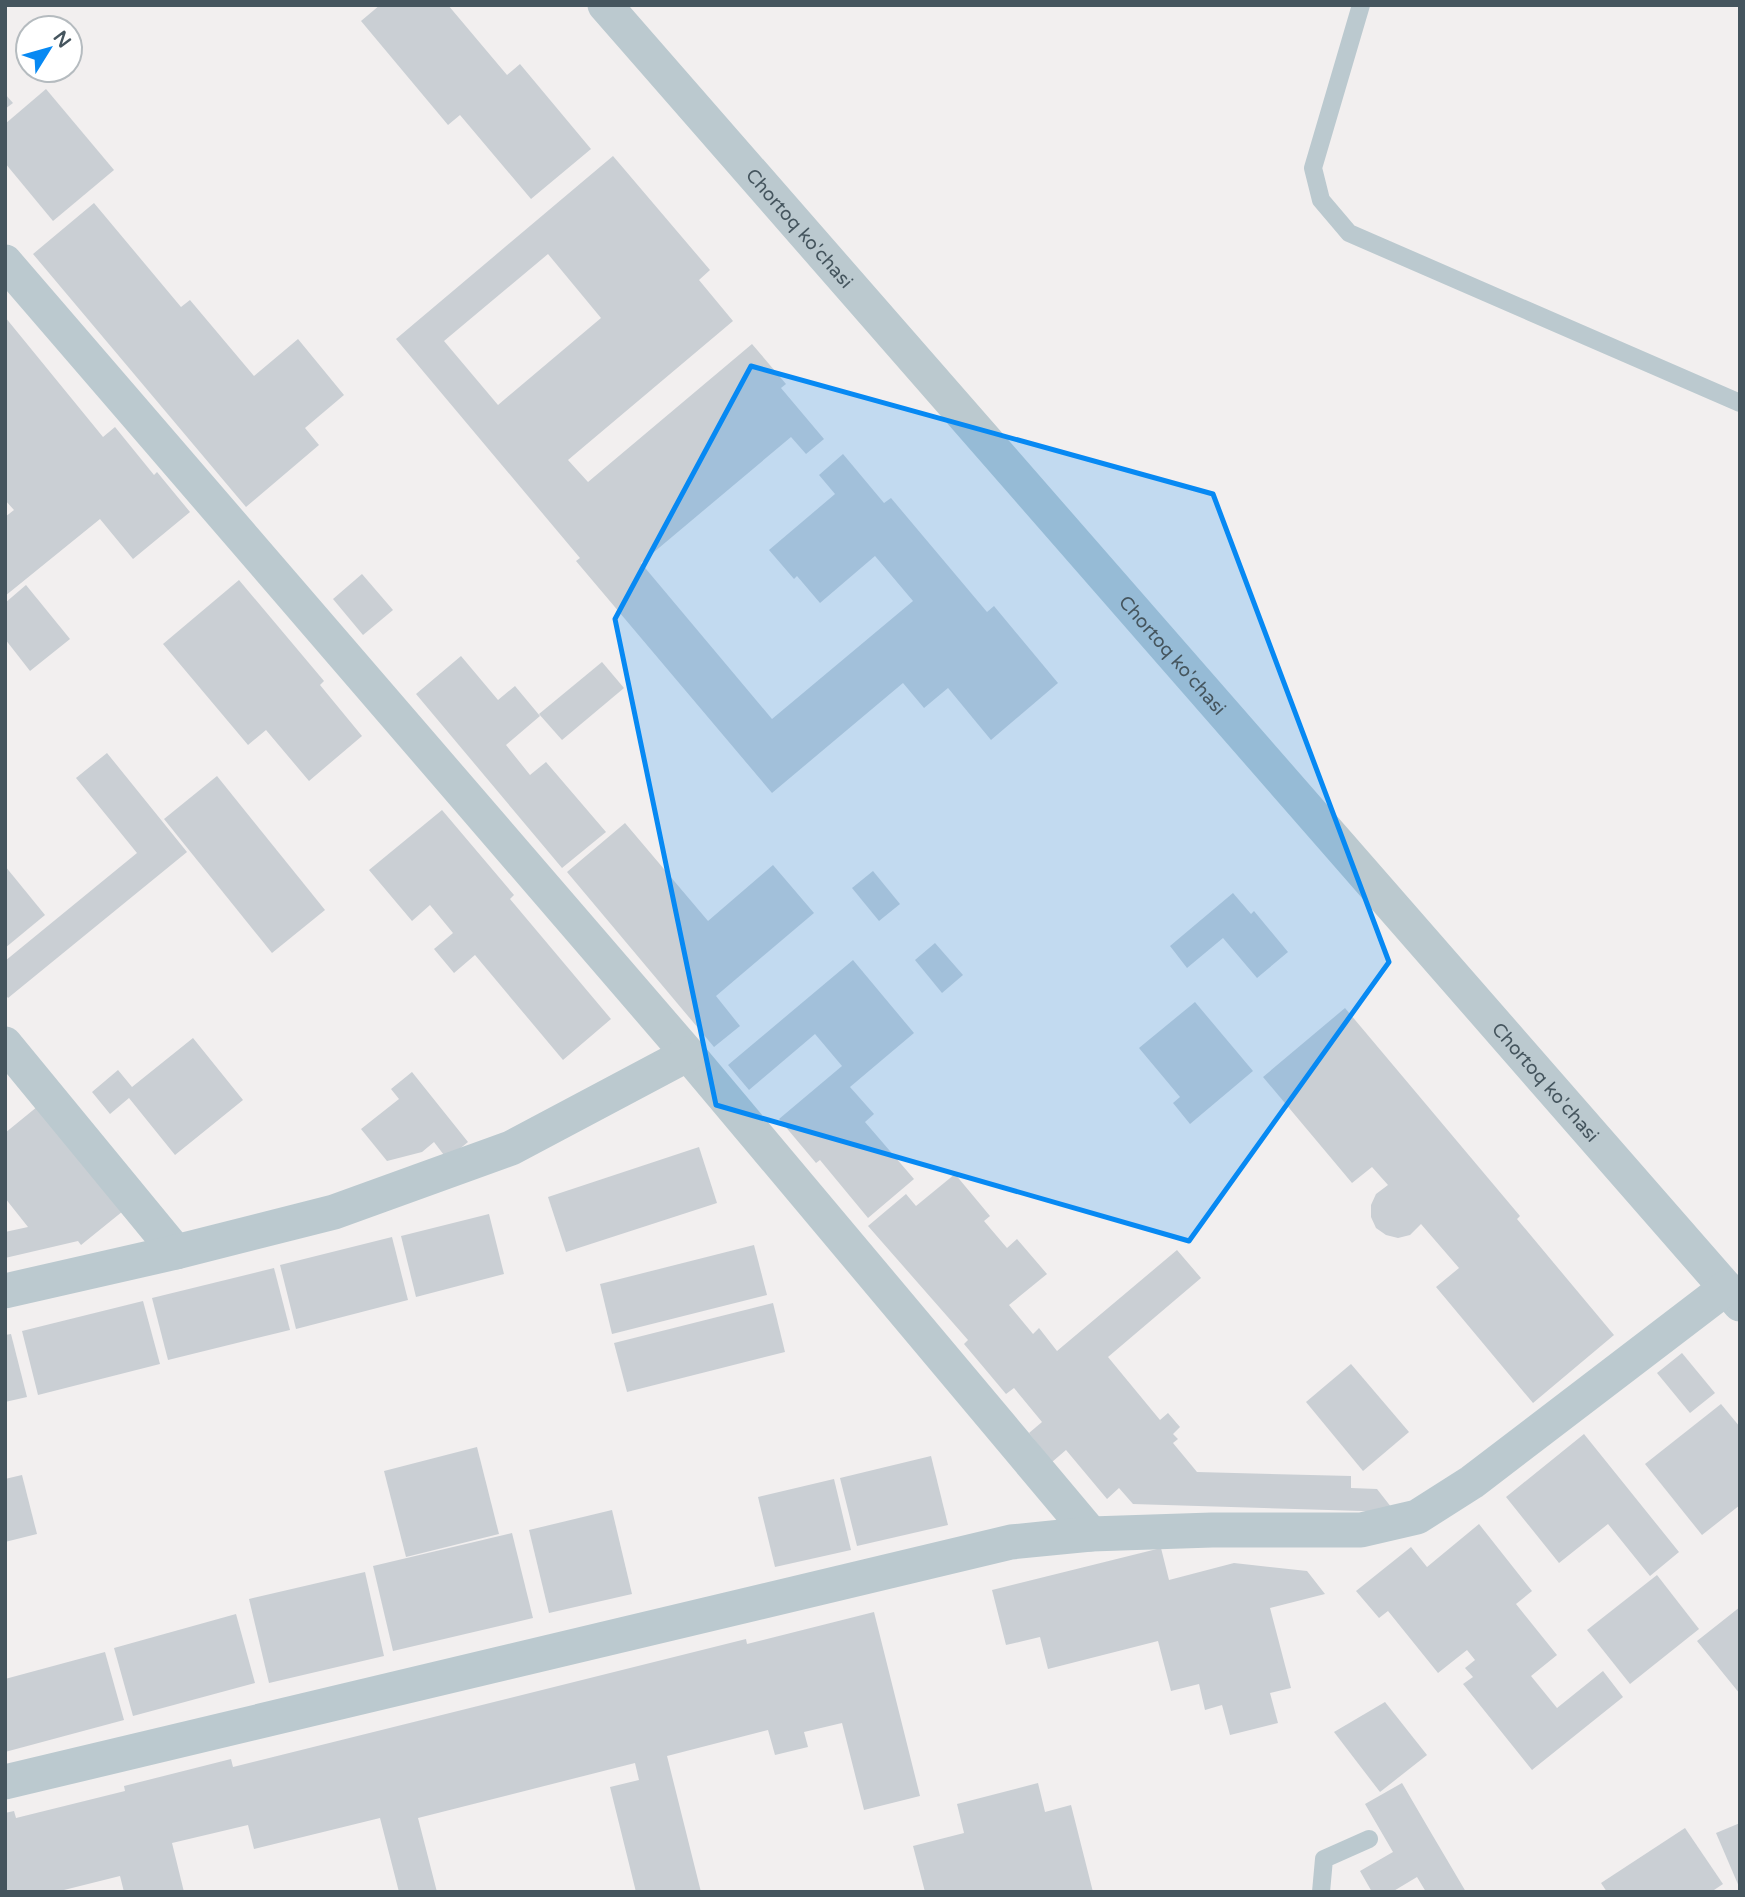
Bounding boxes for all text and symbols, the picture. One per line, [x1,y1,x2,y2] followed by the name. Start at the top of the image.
[14,14,84,84] north arrow
[48,27,75,52] text: N
[741,164,857,293] street label: Chortoq ko'chasi
[1114,591,1230,720] street label: Chortoq ko'chasi
[1487,1018,1603,1147] street label: Chortoq ko'chasi

